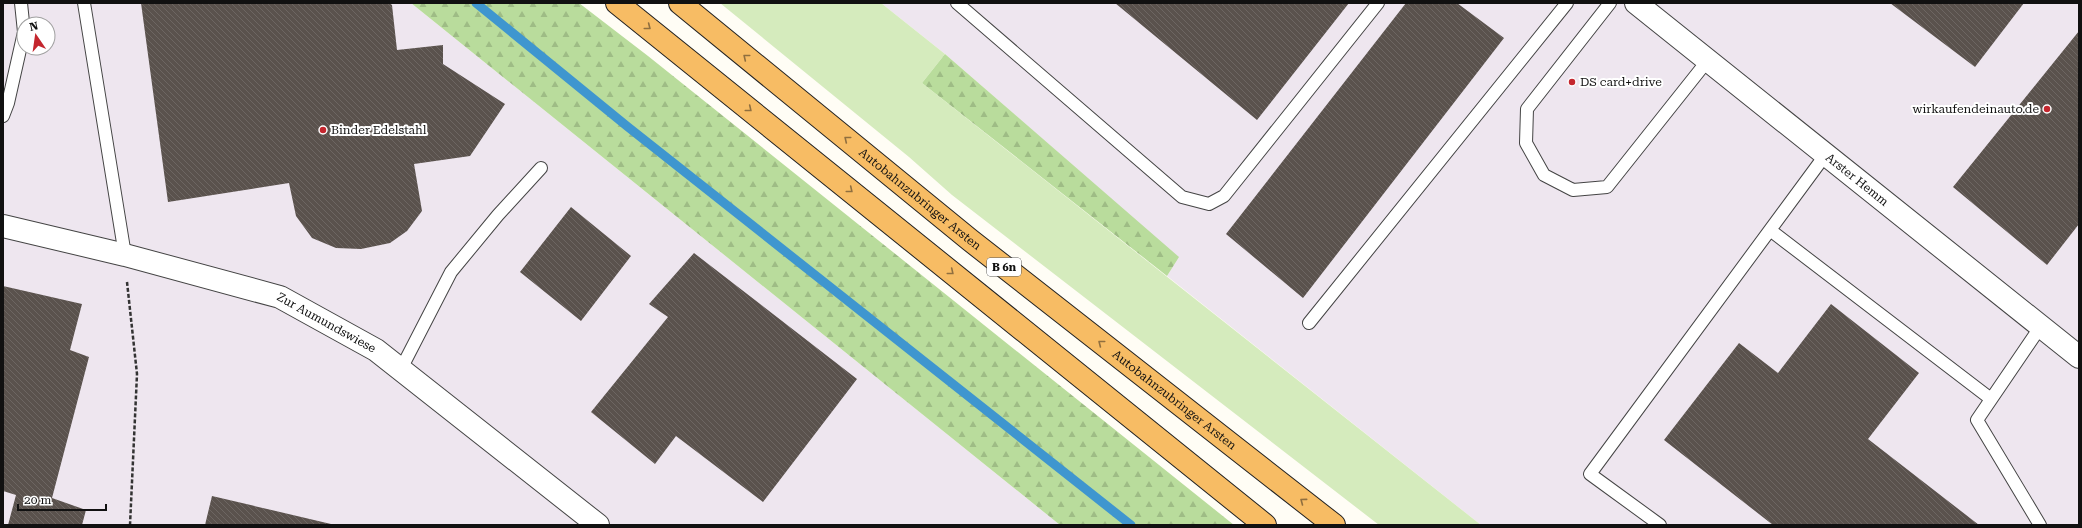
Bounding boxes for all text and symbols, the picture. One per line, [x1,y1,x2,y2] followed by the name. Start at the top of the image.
[16,16,56,56] north arrow
[28,19,40,34] text: N
[643,23,650,30] one-way arrow
[744,55,751,62] one-way arrow
[1580,75,1662,89] place label: DS card+drive
[1567,77,1577,87] marker: DS card+drive
[1913,102,2039,116] place label: wirkaufendeinauto.de
[744,104,752,111] one-way arrow
[2042,104,2052,114] marker: wirkaufendeinauto.de
[331,123,427,137] place label: Binder Edelstahl
[318,125,328,135] marker: Binder Edelstahl
[844,137,851,144] one-way arrow
[856,145,984,253] street label: Autobahnzubringer Arsten
[1823,150,1891,209] street label: Arster Hemm
[846,186,853,193] one-way arrow
[987,258,1021,276] road number: B 6n
[947,267,954,274] one-way arrow
[275,290,379,356] street label: Zur Aumundswiese
[1099,341,1106,348] one-way arrow
[1110,347,1239,453] street label: Autobahnzubringer Arsten
[18,486,106,512] scale bar
[24,493,51,507] text: 20 m
[1300,499,1307,506] one-way arrow

